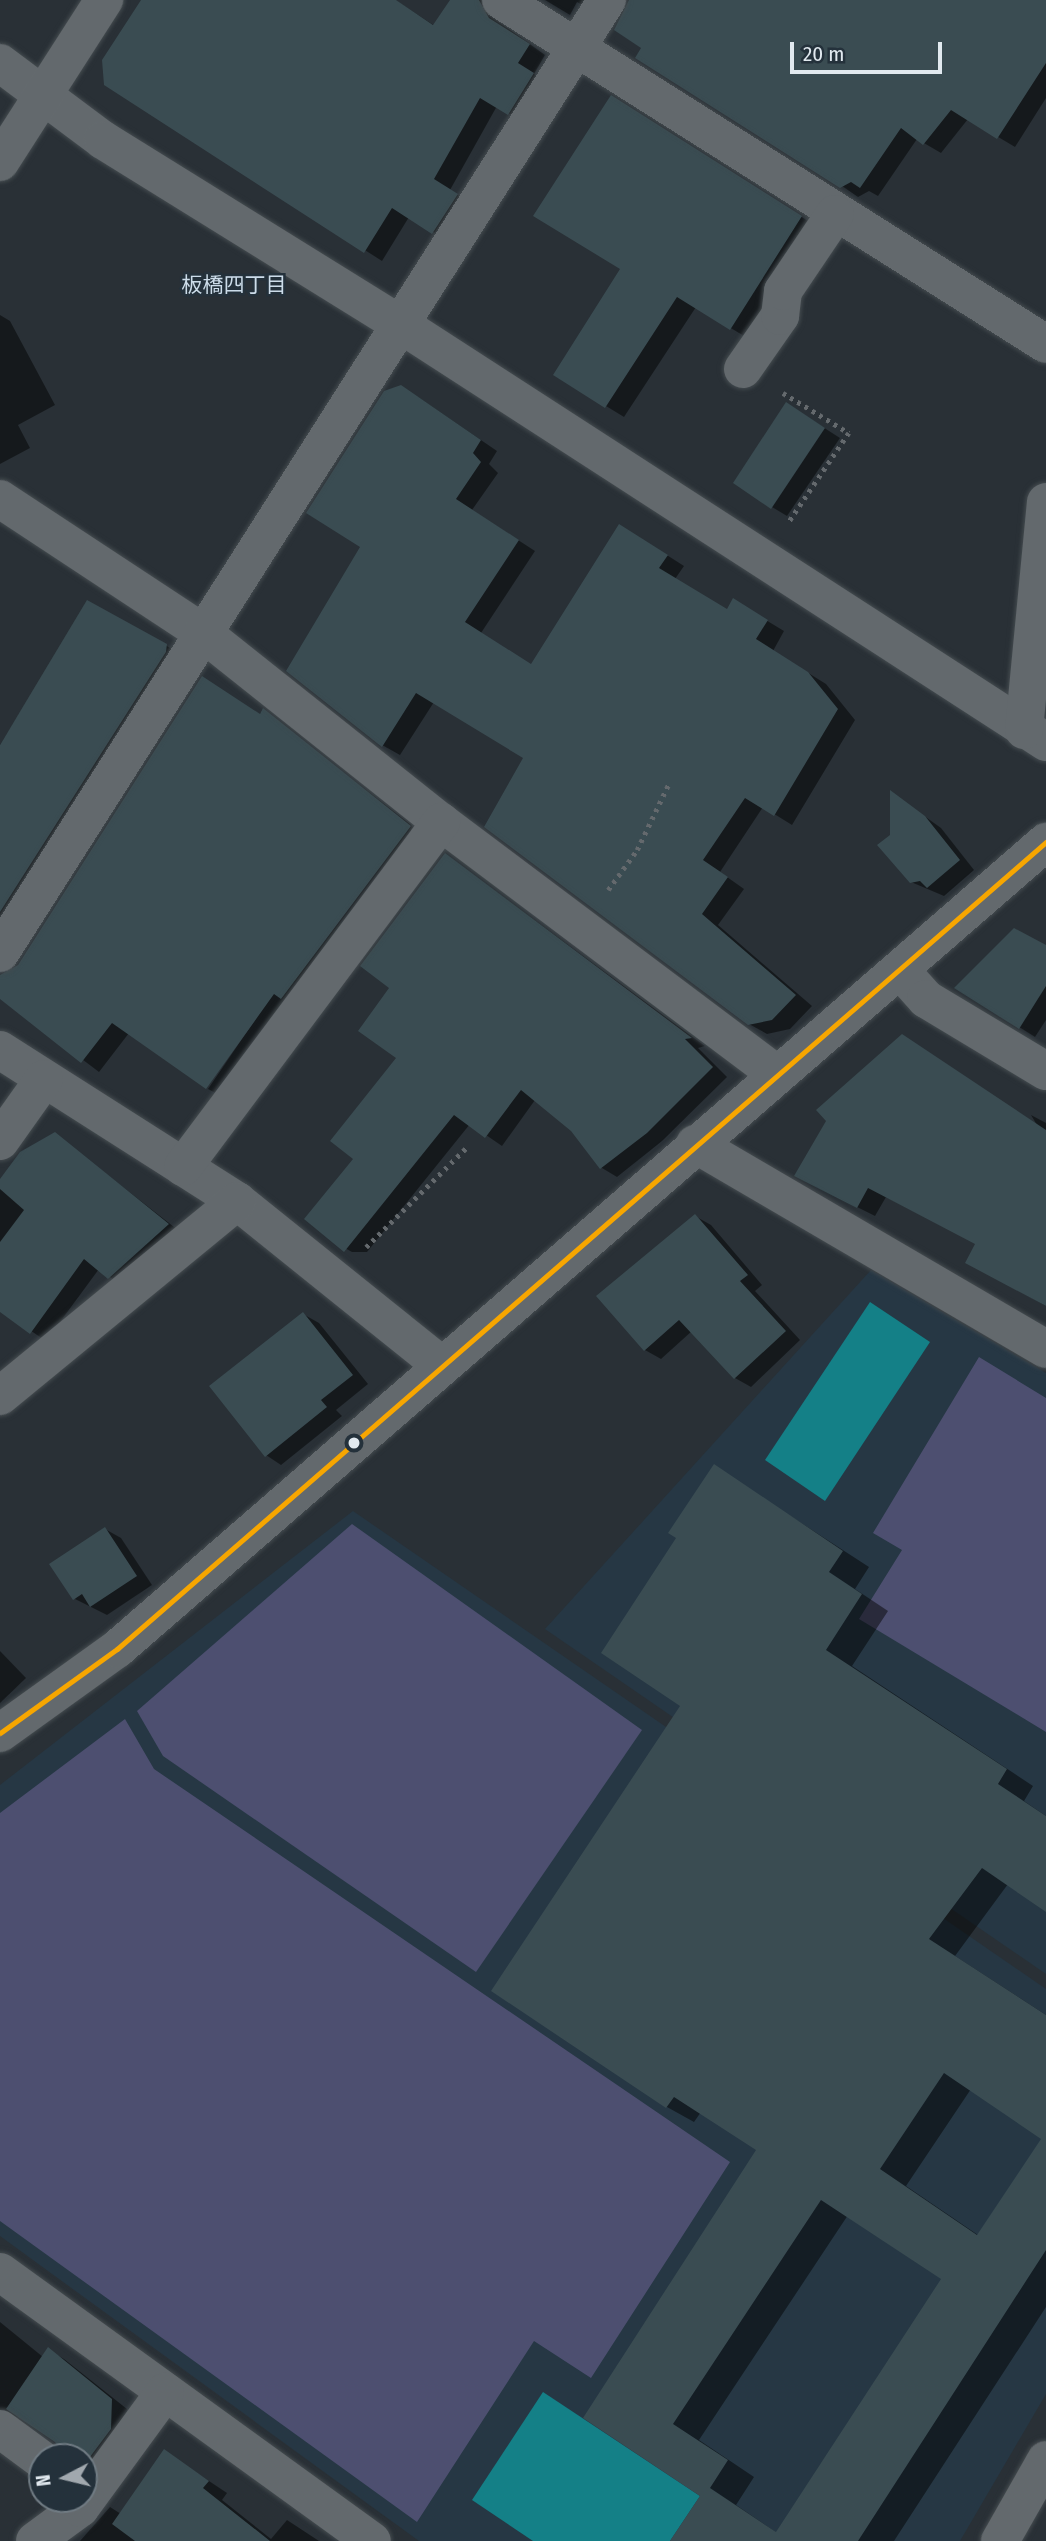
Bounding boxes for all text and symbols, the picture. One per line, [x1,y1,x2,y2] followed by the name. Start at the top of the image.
[794,28,946,72] scale bar
[803,41,844,67] text: 20 m
[182,272,286,298] district label: 板橋四丁目
[347,1436,361,1450] unlabelled marker
[28,2443,98,2513] north arrow
[32,2473,56,2487] text: N

